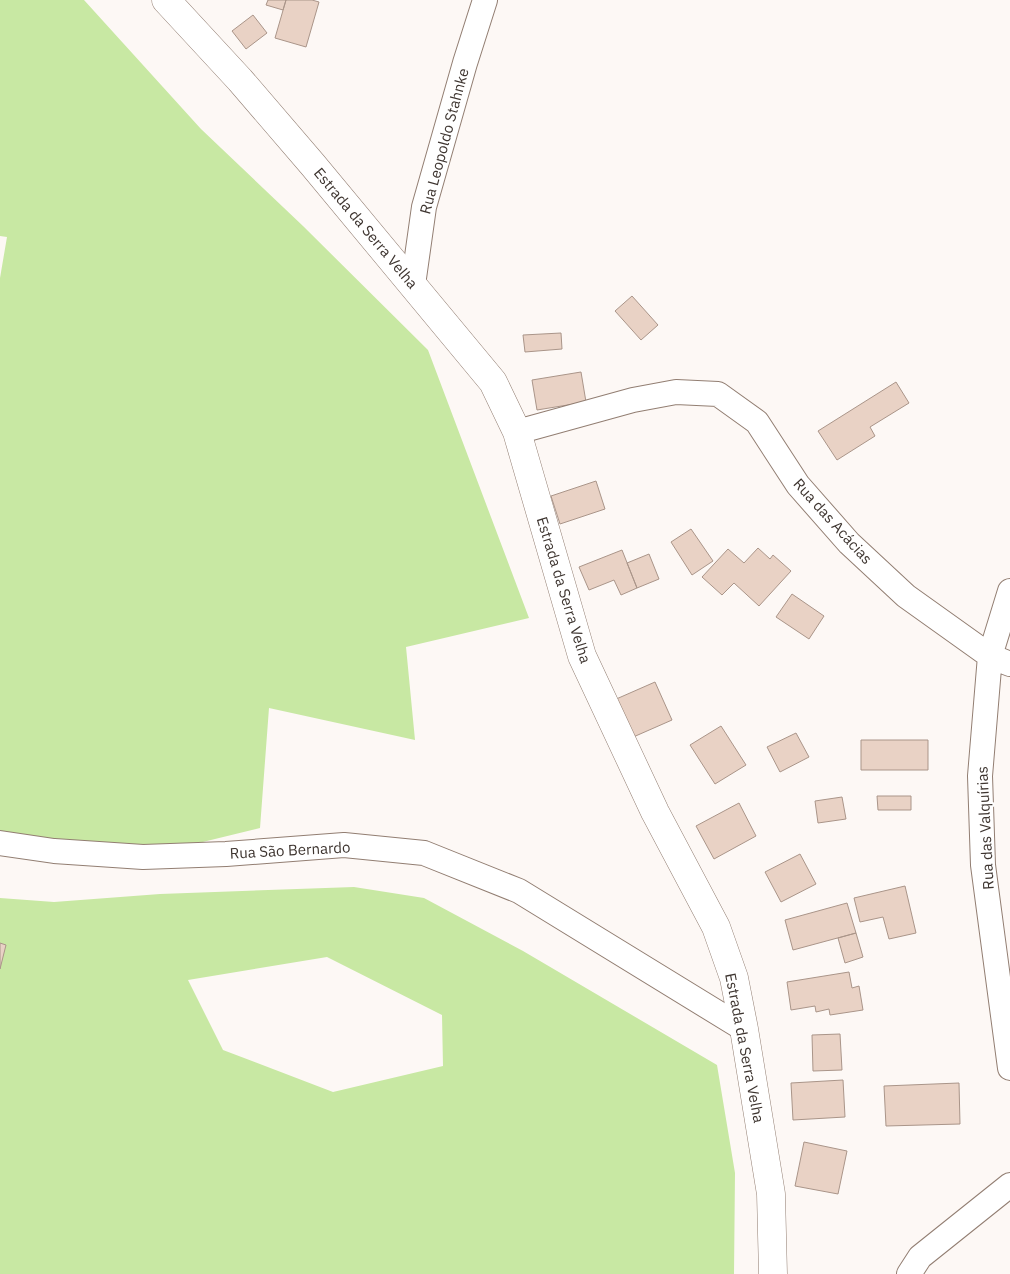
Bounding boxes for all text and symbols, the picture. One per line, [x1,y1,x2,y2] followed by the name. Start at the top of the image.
[415,66,473,216] street label: Rua Leopoldo Stahnke
[310,164,422,292] street label: Estrada da Serra Velha
[789,474,877,568] street label: Rua das Acácias
[533,514,595,666] street label: Estrada da Serra Velha
[972,766,998,890] street label: Rua das Valquírias
[229,837,351,863] street label: Rua São Bernardo
[721,972,769,1124] street label: Estrada da Serra Velha

